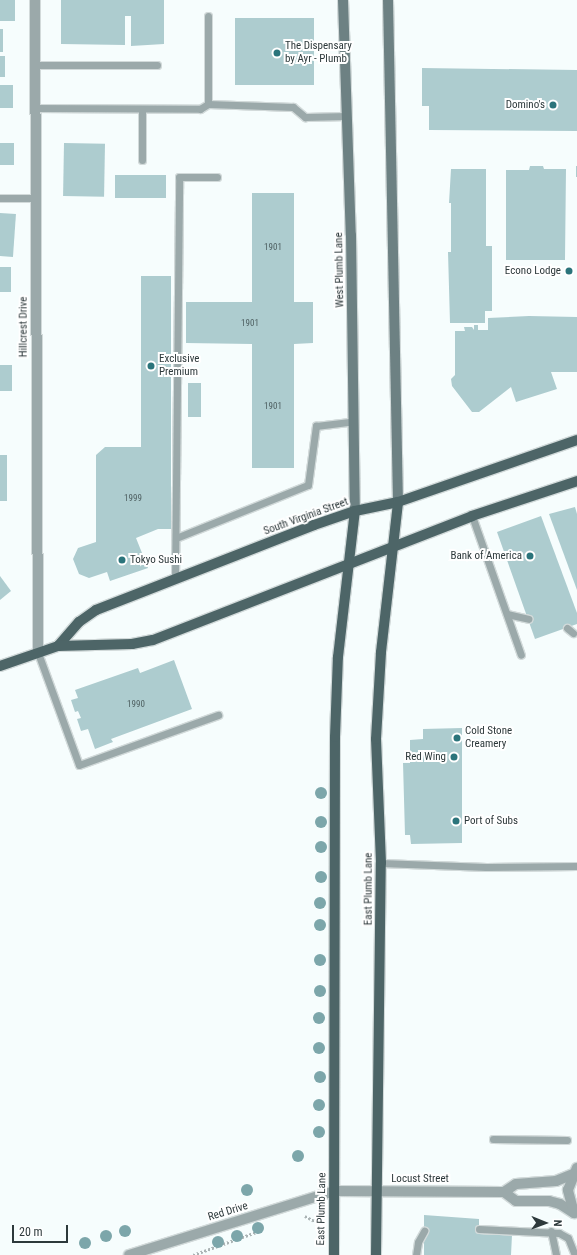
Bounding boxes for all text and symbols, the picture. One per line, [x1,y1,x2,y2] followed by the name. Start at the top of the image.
[285,40,352,66] place label: The Dispensary by Ayr - Plumb
[272,48,282,58] marker: The Dispensary by Ayr - Plumb
[506,98,545,112] place label: Domino's
[548,100,558,110] marker: Domino's
[333,232,347,308] street label: West Plumb Lane
[264,242,282,252] house number: 1901
[505,264,561,278] place label: Econo Lodge
[564,266,574,276] marker: Econo Lodge
[17,297,31,357] street label: Hillcrest Drive
[241,318,259,328] house number: 1901
[159,353,199,379] place label: Exclusive Premium
[146,361,156,371] marker: Exclusive Premium
[264,401,282,411] house number: 1901
[124,493,142,503] house number: 1999
[262,496,350,538] street label: South Virginia Street
[450,549,522,563] place label: Bank of America
[525,551,535,561] marker: Bank of America
[130,553,182,567] place label: Tokyo Sushi
[117,555,127,565] marker: Tokyo Sushi
[127,699,145,709] house number: 1990
[465,725,512,751] place label: Cold Stone Creamery
[452,733,462,743] marker: Cold Stone Creamery
[405,750,446,764] place label: Red Wing
[449,752,459,762] marker: Red Wing
[464,814,518,828] place label: Port of Subs
[451,816,461,826] marker: Port of Subs
[362,853,376,925] street label: East Plumb Lane
[391,1172,449,1186] street label: Locust Street
[315,1173,329,1245] street label: East Plumb Lane
[207,1200,249,1224] street label: Red Drive
[525,1203,565,1243] north arrow
[14,1217,70,1243] scale bar
[551,1220,564,1227] text: N
[19,1225,43,1239] text: 20 m

